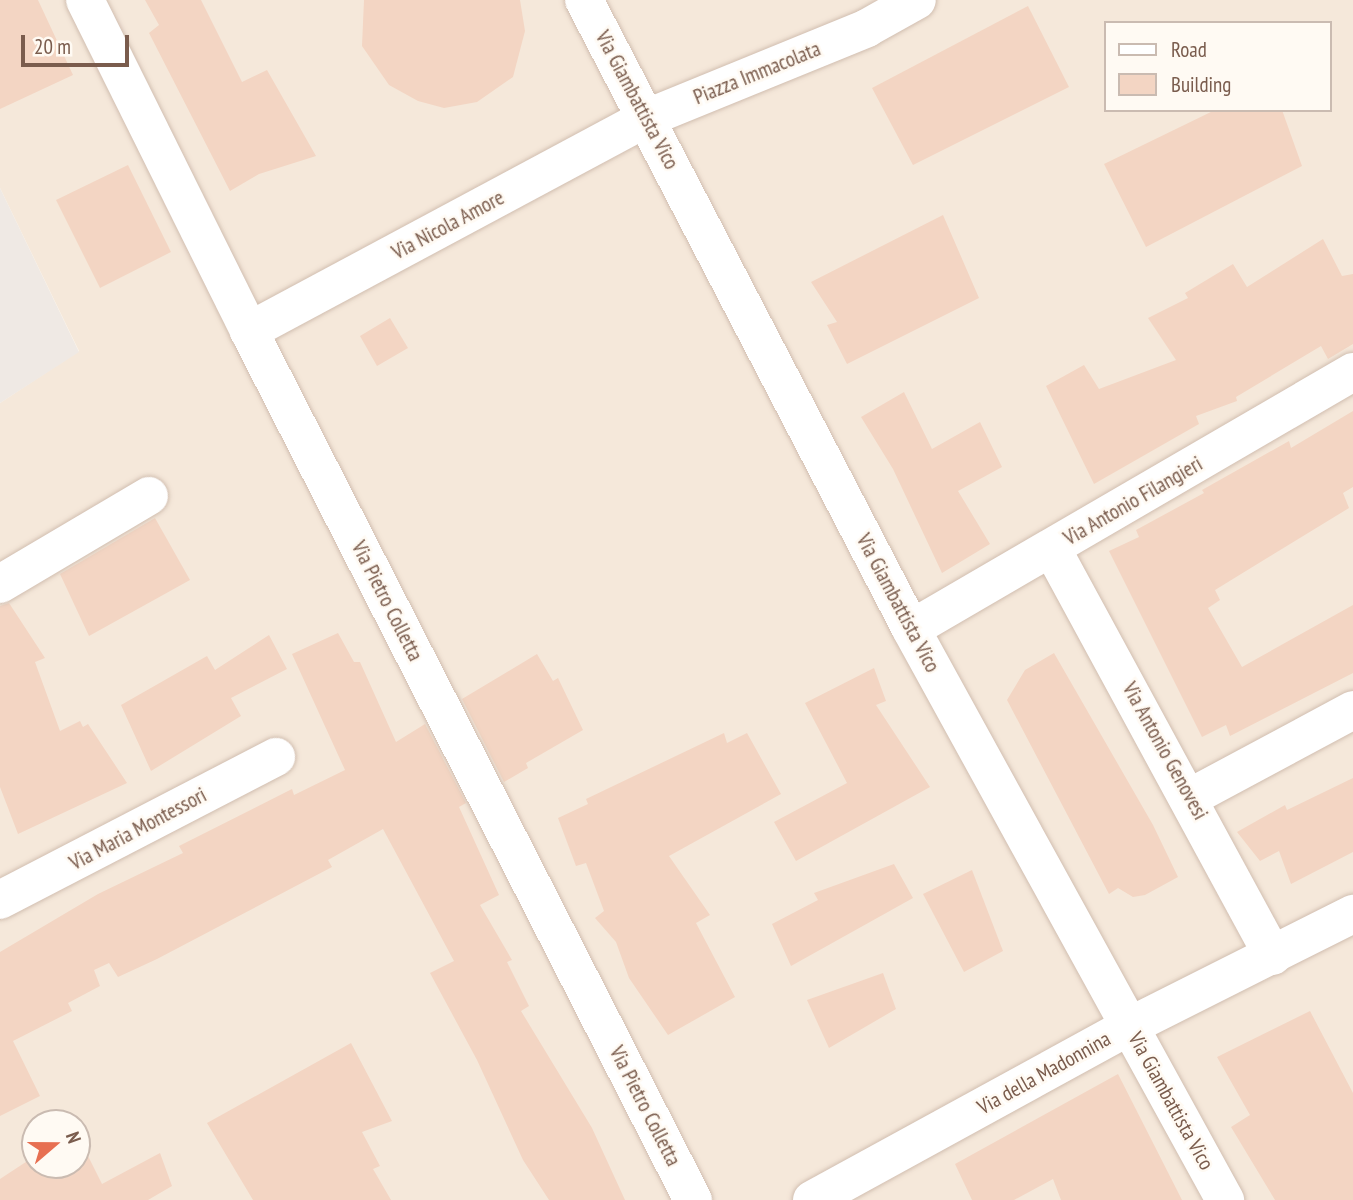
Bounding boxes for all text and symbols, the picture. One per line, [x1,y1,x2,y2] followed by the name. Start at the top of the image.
[24,21,133,65] scale bar
[1104,21,1332,112] legend
[590,26,684,174] street label: Via Giambattista Vico
[34,33,71,60] text: 20 m
[690,36,824,110] street label: Piazza Immacolata
[1171,36,1207,63] text: Road
[1171,71,1231,98] text: Building
[387,185,509,265] street label: Via Nicola Amore
[1059,451,1207,551] street label: Via Antonio Filangieri
[851,529,945,677] street label: Via Giambattista Vico
[346,537,428,665] street label: Via Pietro Colletta
[1117,678,1213,824] street label: Via Antonio Genovesi
[65,782,211,876] street label: Via Maria Montessori
[973,1026,1115,1120] street label: Via della Madonnina
[1123,1028,1219,1174] street label: Via Giambattista Vico
[604,1042,686,1170] street label: Via Pietro Colletta
[21,1109,91,1179] north arrow
[61,1129,87,1146] text: N

